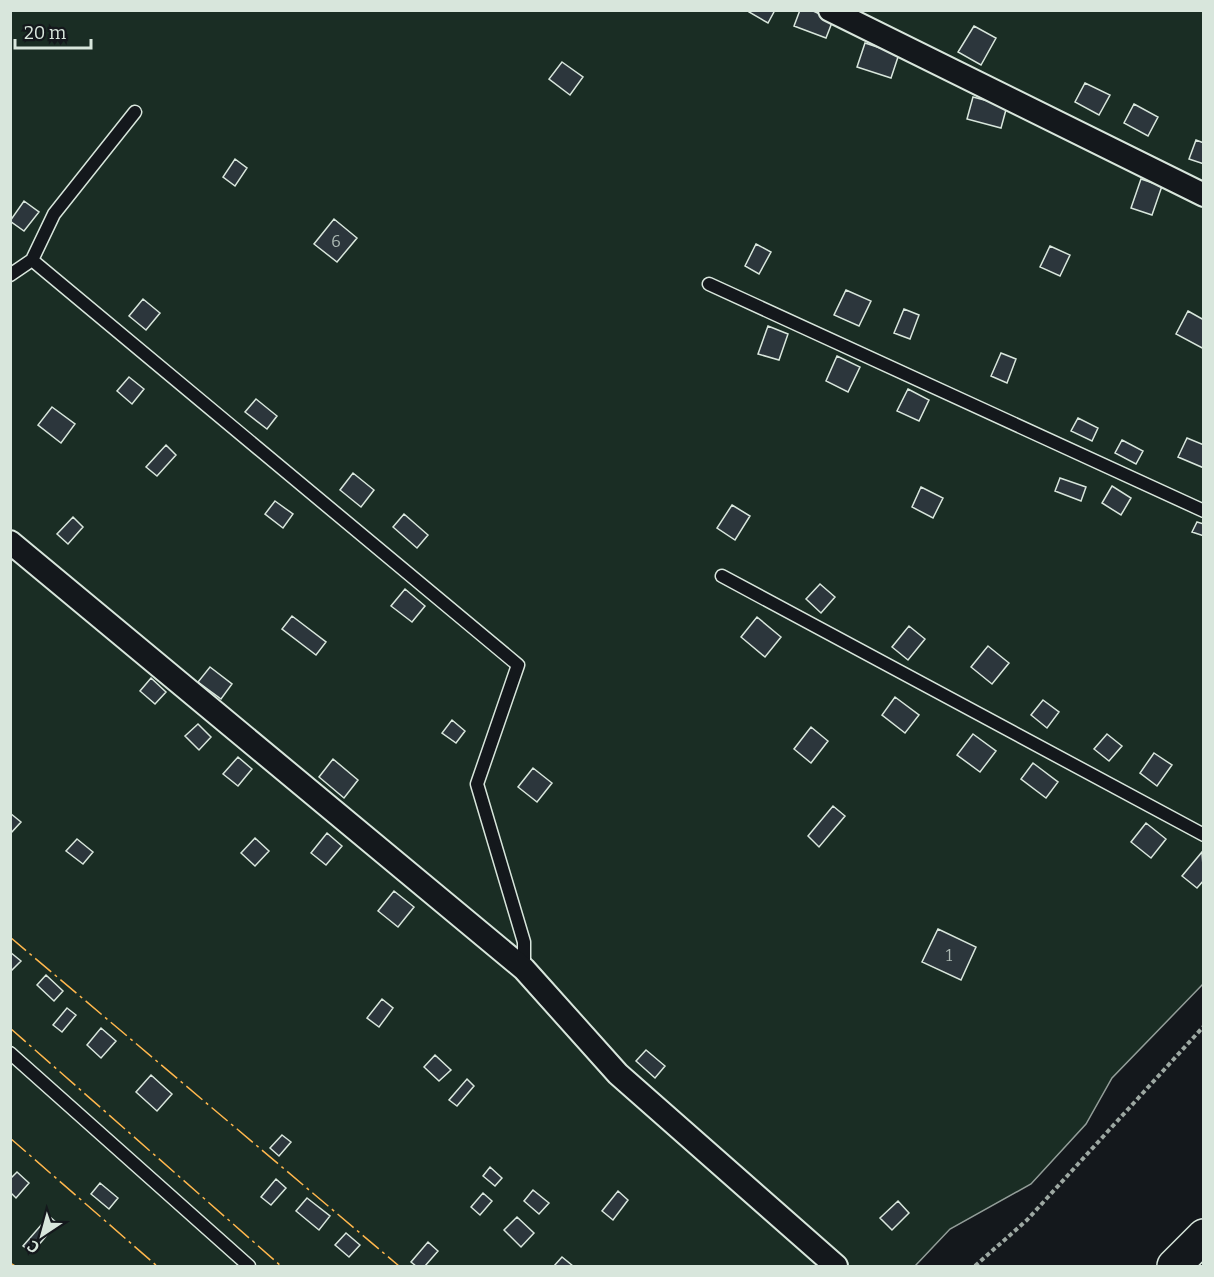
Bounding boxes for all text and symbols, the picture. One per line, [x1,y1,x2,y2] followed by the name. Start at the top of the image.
[15,12,92,50] scale bar
[24,22,66,44] text: 20 m
[331,232,341,251] house number: 6
[946,946,953,965] house number: 1
[12,1205,72,1265] north arrow
[24,1236,43,1257] text: С

